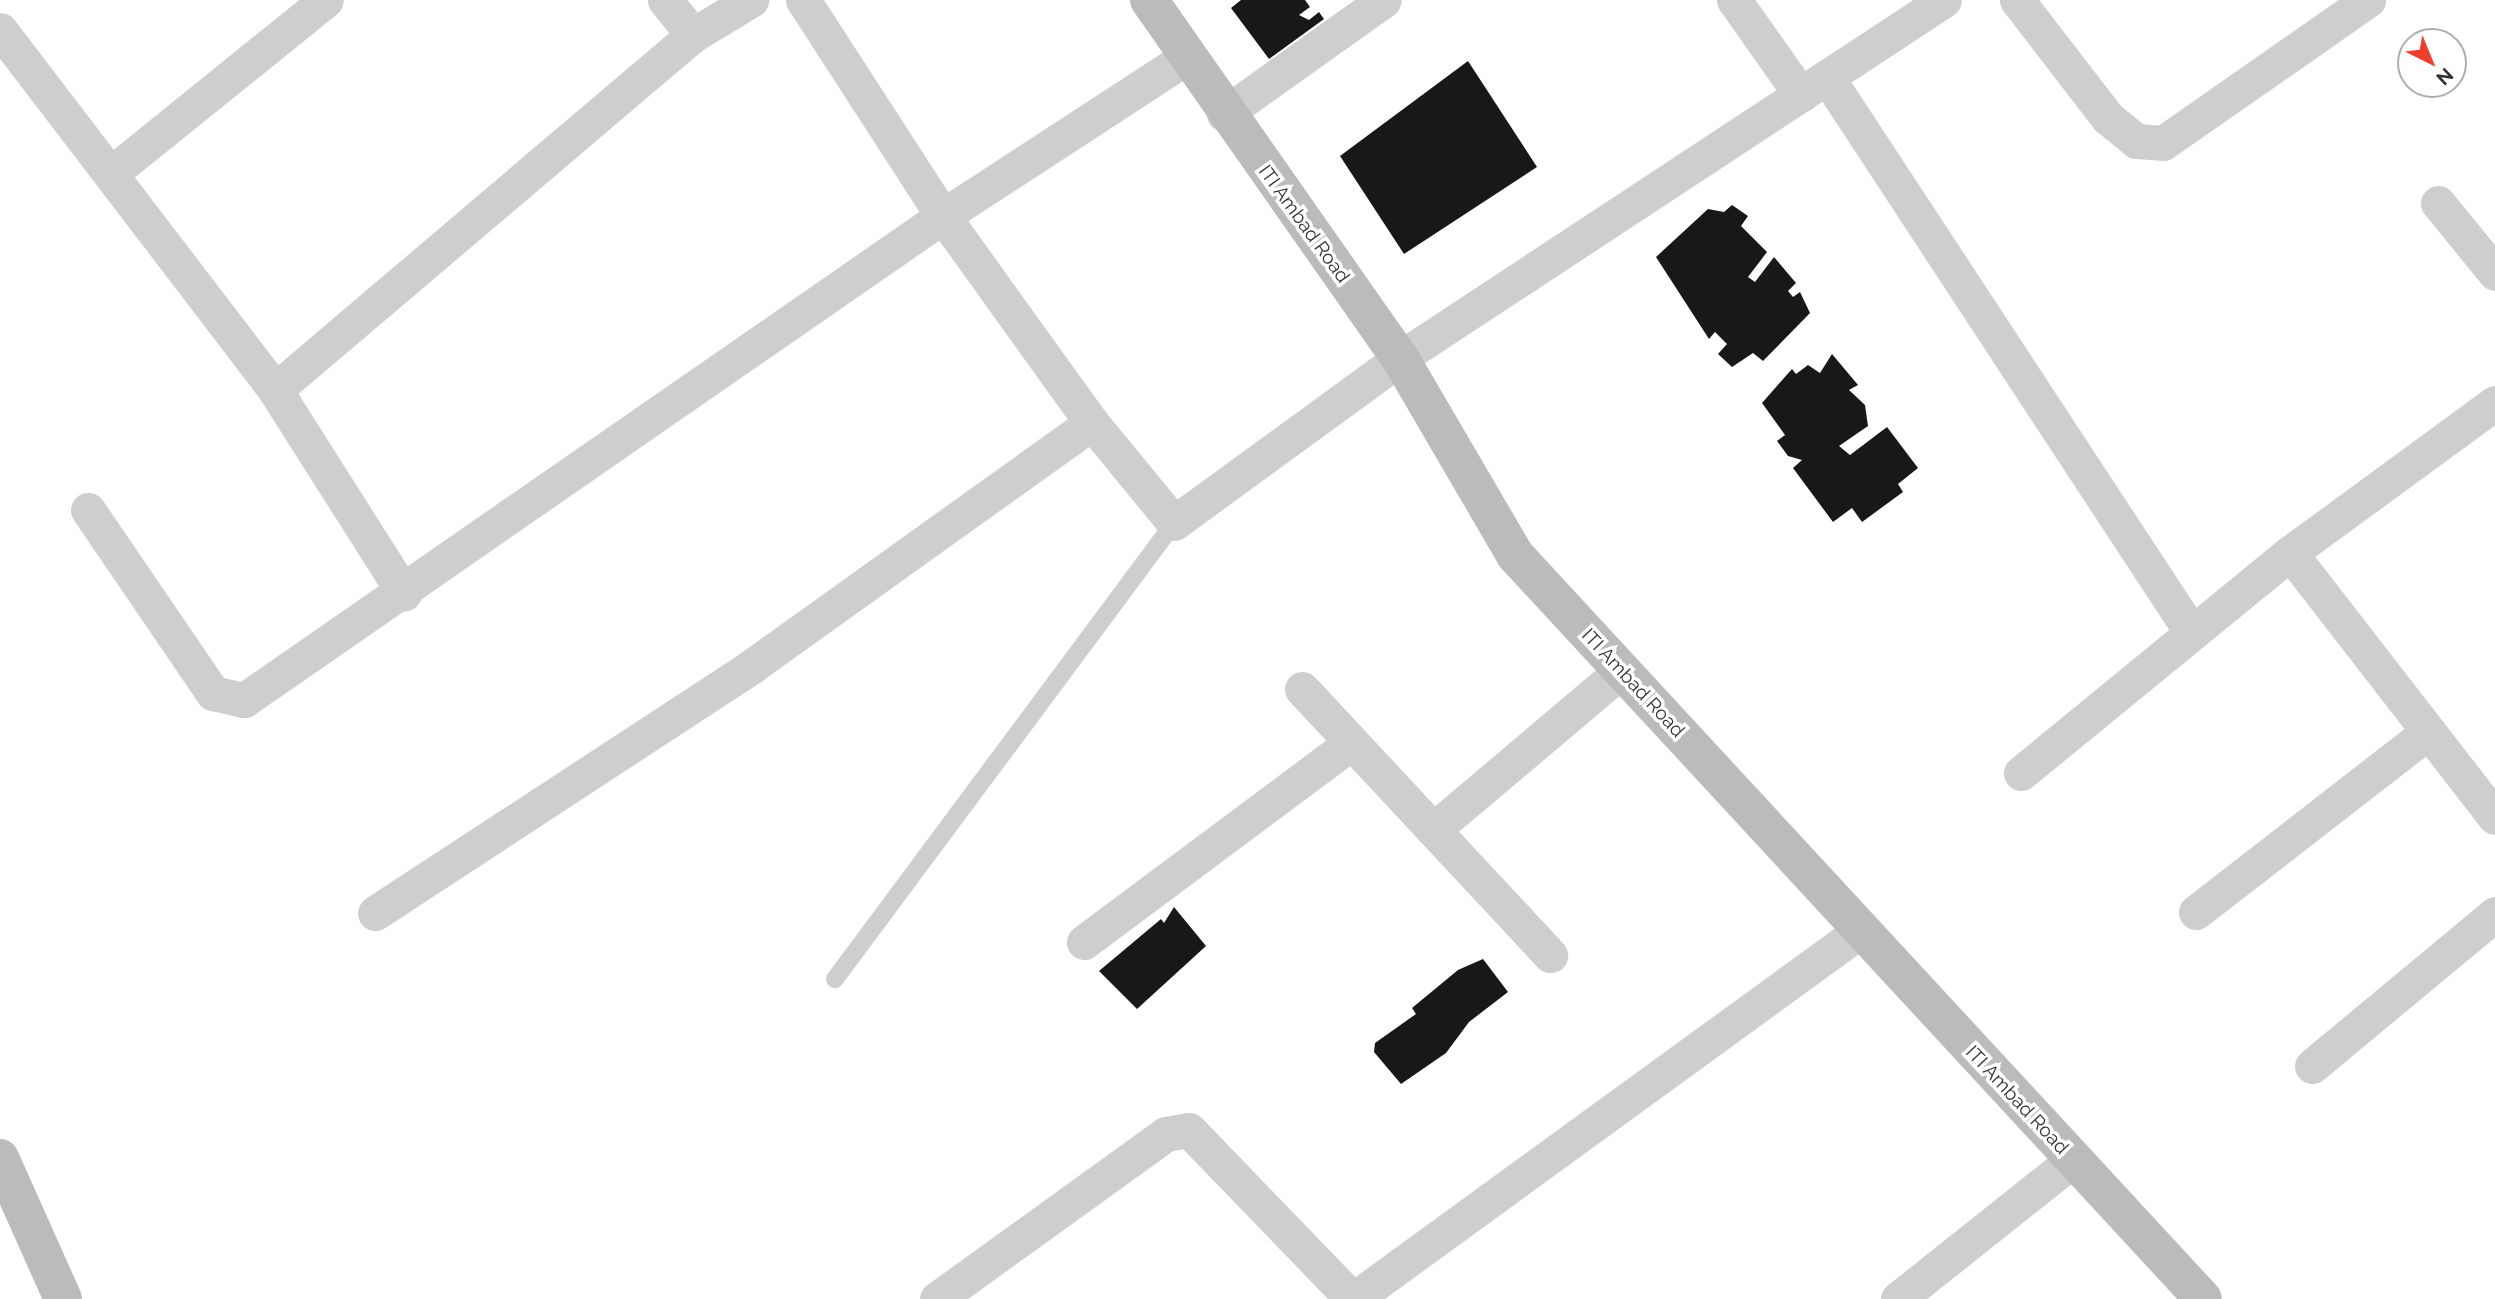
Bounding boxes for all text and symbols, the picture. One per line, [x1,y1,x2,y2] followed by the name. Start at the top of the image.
[2397,28,2467,98] north arrow
[2432,64,2458,90] text: N
[1253,160,1355,288] street label: ITI Ambad Road
[1577,624,1689,742] street label: ITI Ambad Road
[1961,1041,2073,1159] street label: ITI Ambad Road

